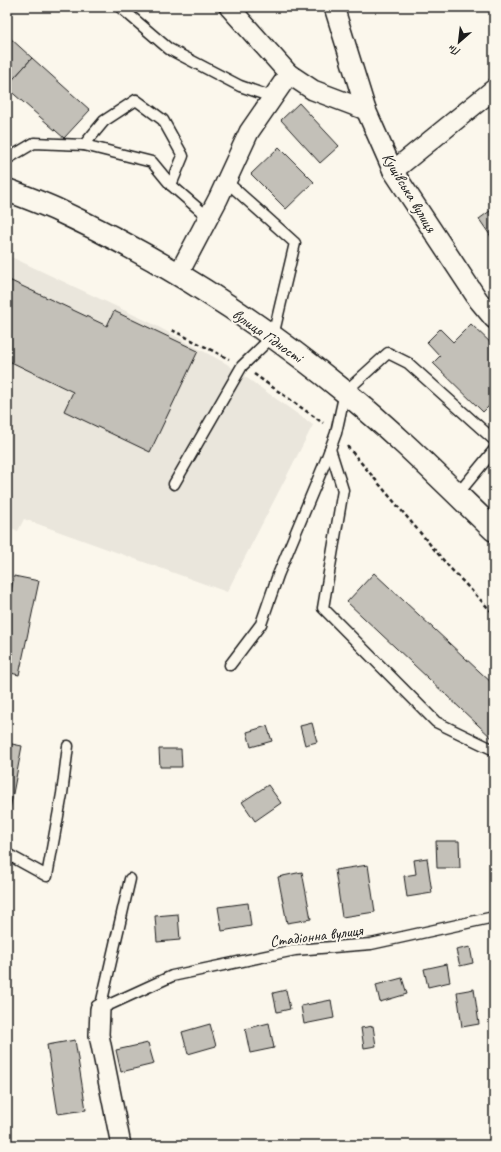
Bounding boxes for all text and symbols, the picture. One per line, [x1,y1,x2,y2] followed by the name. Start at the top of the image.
[439,22,479,62] north arrow
[445,41,463,60] text: Пн
[377,149,441,237] street label: Кущівська вулиця
[228,304,308,368] street label: вулиця Гідності
[269,920,365,952] street label: Стадіонна вулиця

